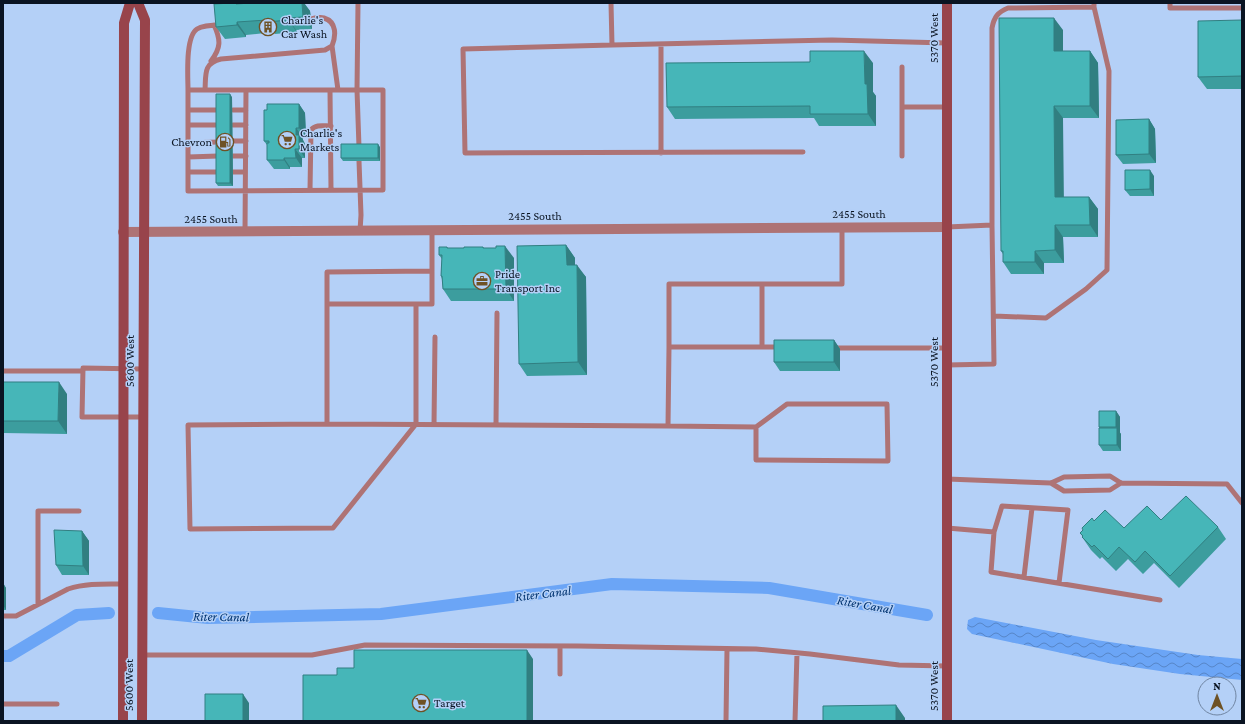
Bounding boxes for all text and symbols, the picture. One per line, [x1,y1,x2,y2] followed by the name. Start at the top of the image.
[927,12,941,63] street label: 5370 West
[281,13,328,41] place label: Charlie's Car Wash
[258,17,278,37] building icon: Charlie's Car Wash
[300,126,343,154] place label: Charlie's Markets
[277,130,297,150] supermarket icon: Charlie's Markets
[215,132,235,152] fuel station icon: Chevron
[171,135,213,149] place label: Chevron
[832,207,886,221] street label: 2455 South
[508,209,562,223] street label: 2455 South
[184,212,238,226] street label: 2455 South
[495,267,560,295] place label: Pride Transport Inc
[472,271,492,291] office icon: Pride Transport Inc
[123,334,137,387] street label: 5600 West
[927,336,941,387] street label: 5370 West
[514,583,573,604] water label: Riter Canal
[836,592,895,617] water label: Riter Canal
[193,609,250,625] water label: Riter Canal
[122,658,136,711] street label: 5600 West
[927,660,941,711] street label: 5370 West
[1197,676,1237,716] north arrow
[1213,680,1221,692] text: N
[411,693,431,713] supermarket icon: Target
[434,696,466,710] place label: Target

